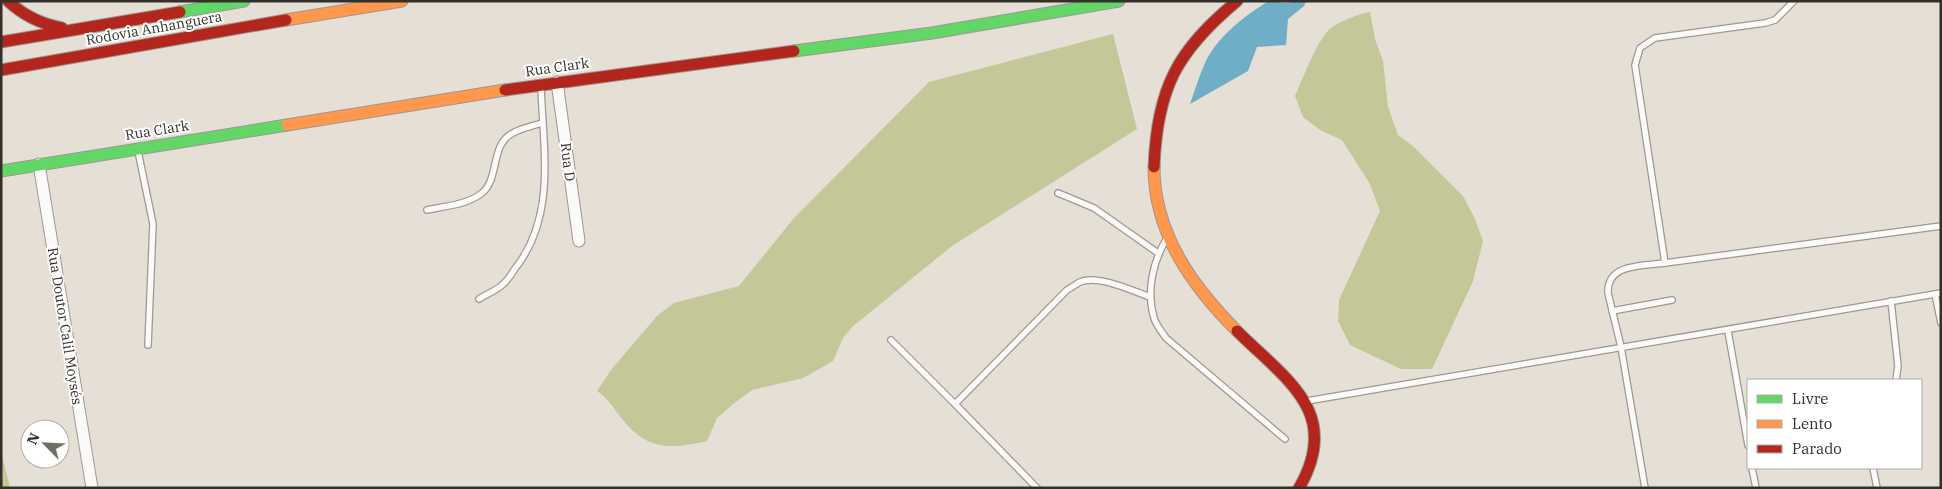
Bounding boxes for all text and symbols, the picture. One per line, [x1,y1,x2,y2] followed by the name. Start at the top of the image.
[85,7,224,49] street label: Rodovia Anhanguera
[524,54,591,80] street label: Rua Clark
[124,116,191,144] street label: Rua Clark
[557,142,579,182] street label: Rua D
[44,246,86,406] street label: Rua Doutor Calil Moysés
[1747,379,1922,469] legend
[1792,389,1828,408] text: Livre
[1792,414,1832,433] text: Lento
[20,419,70,469] north arrow
[23,430,44,447] text: N
[1792,439,1842,458] text: Parado

